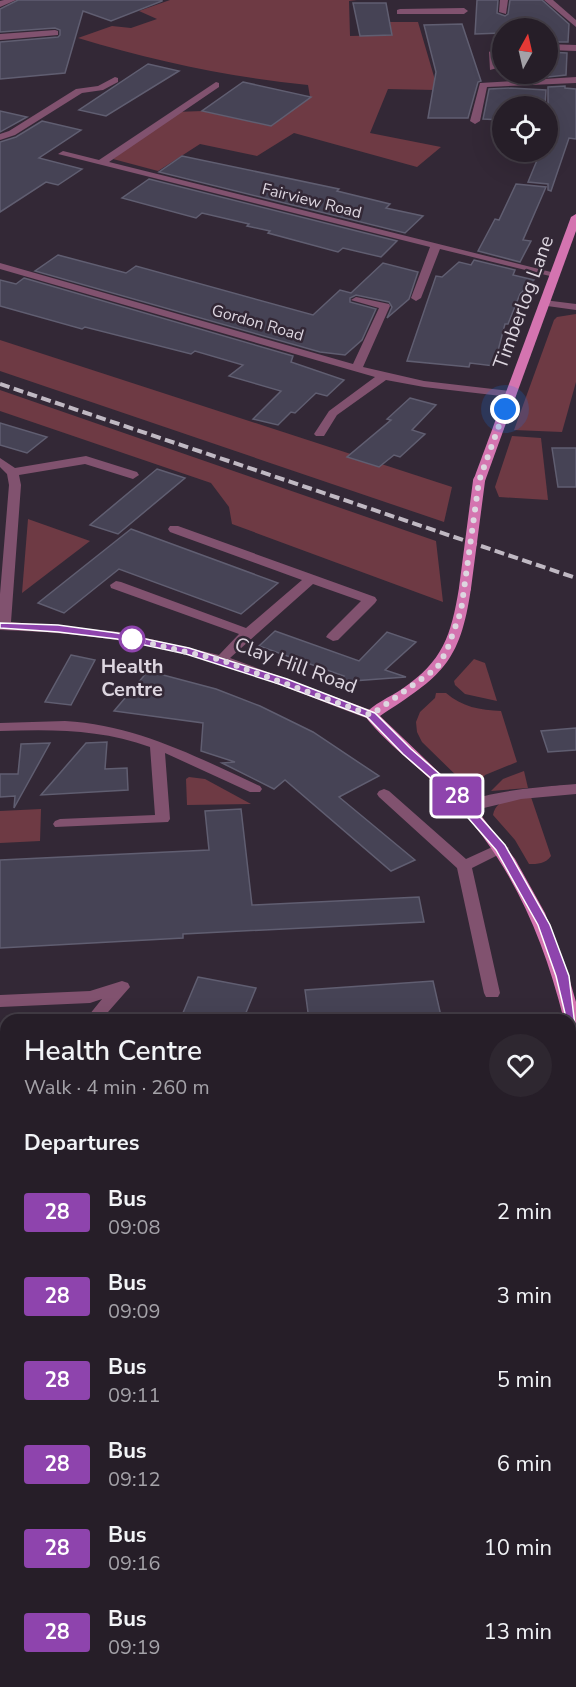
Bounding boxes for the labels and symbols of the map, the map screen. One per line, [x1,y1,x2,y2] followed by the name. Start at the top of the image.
[492,18,558,84] north arrow
[260,178,364,224] street label: Fairview Road
[487,232,560,373] street label: Timberlog Lane
[209,299,306,347] street label: Gordon Road
[490,394,520,424] your location
[119,626,145,652] marker: Health Centre
[231,631,361,700] street label: Clay Hill Road
[101,653,163,703] place label: Health Centre
[430,776,484,816] line badge: 28

